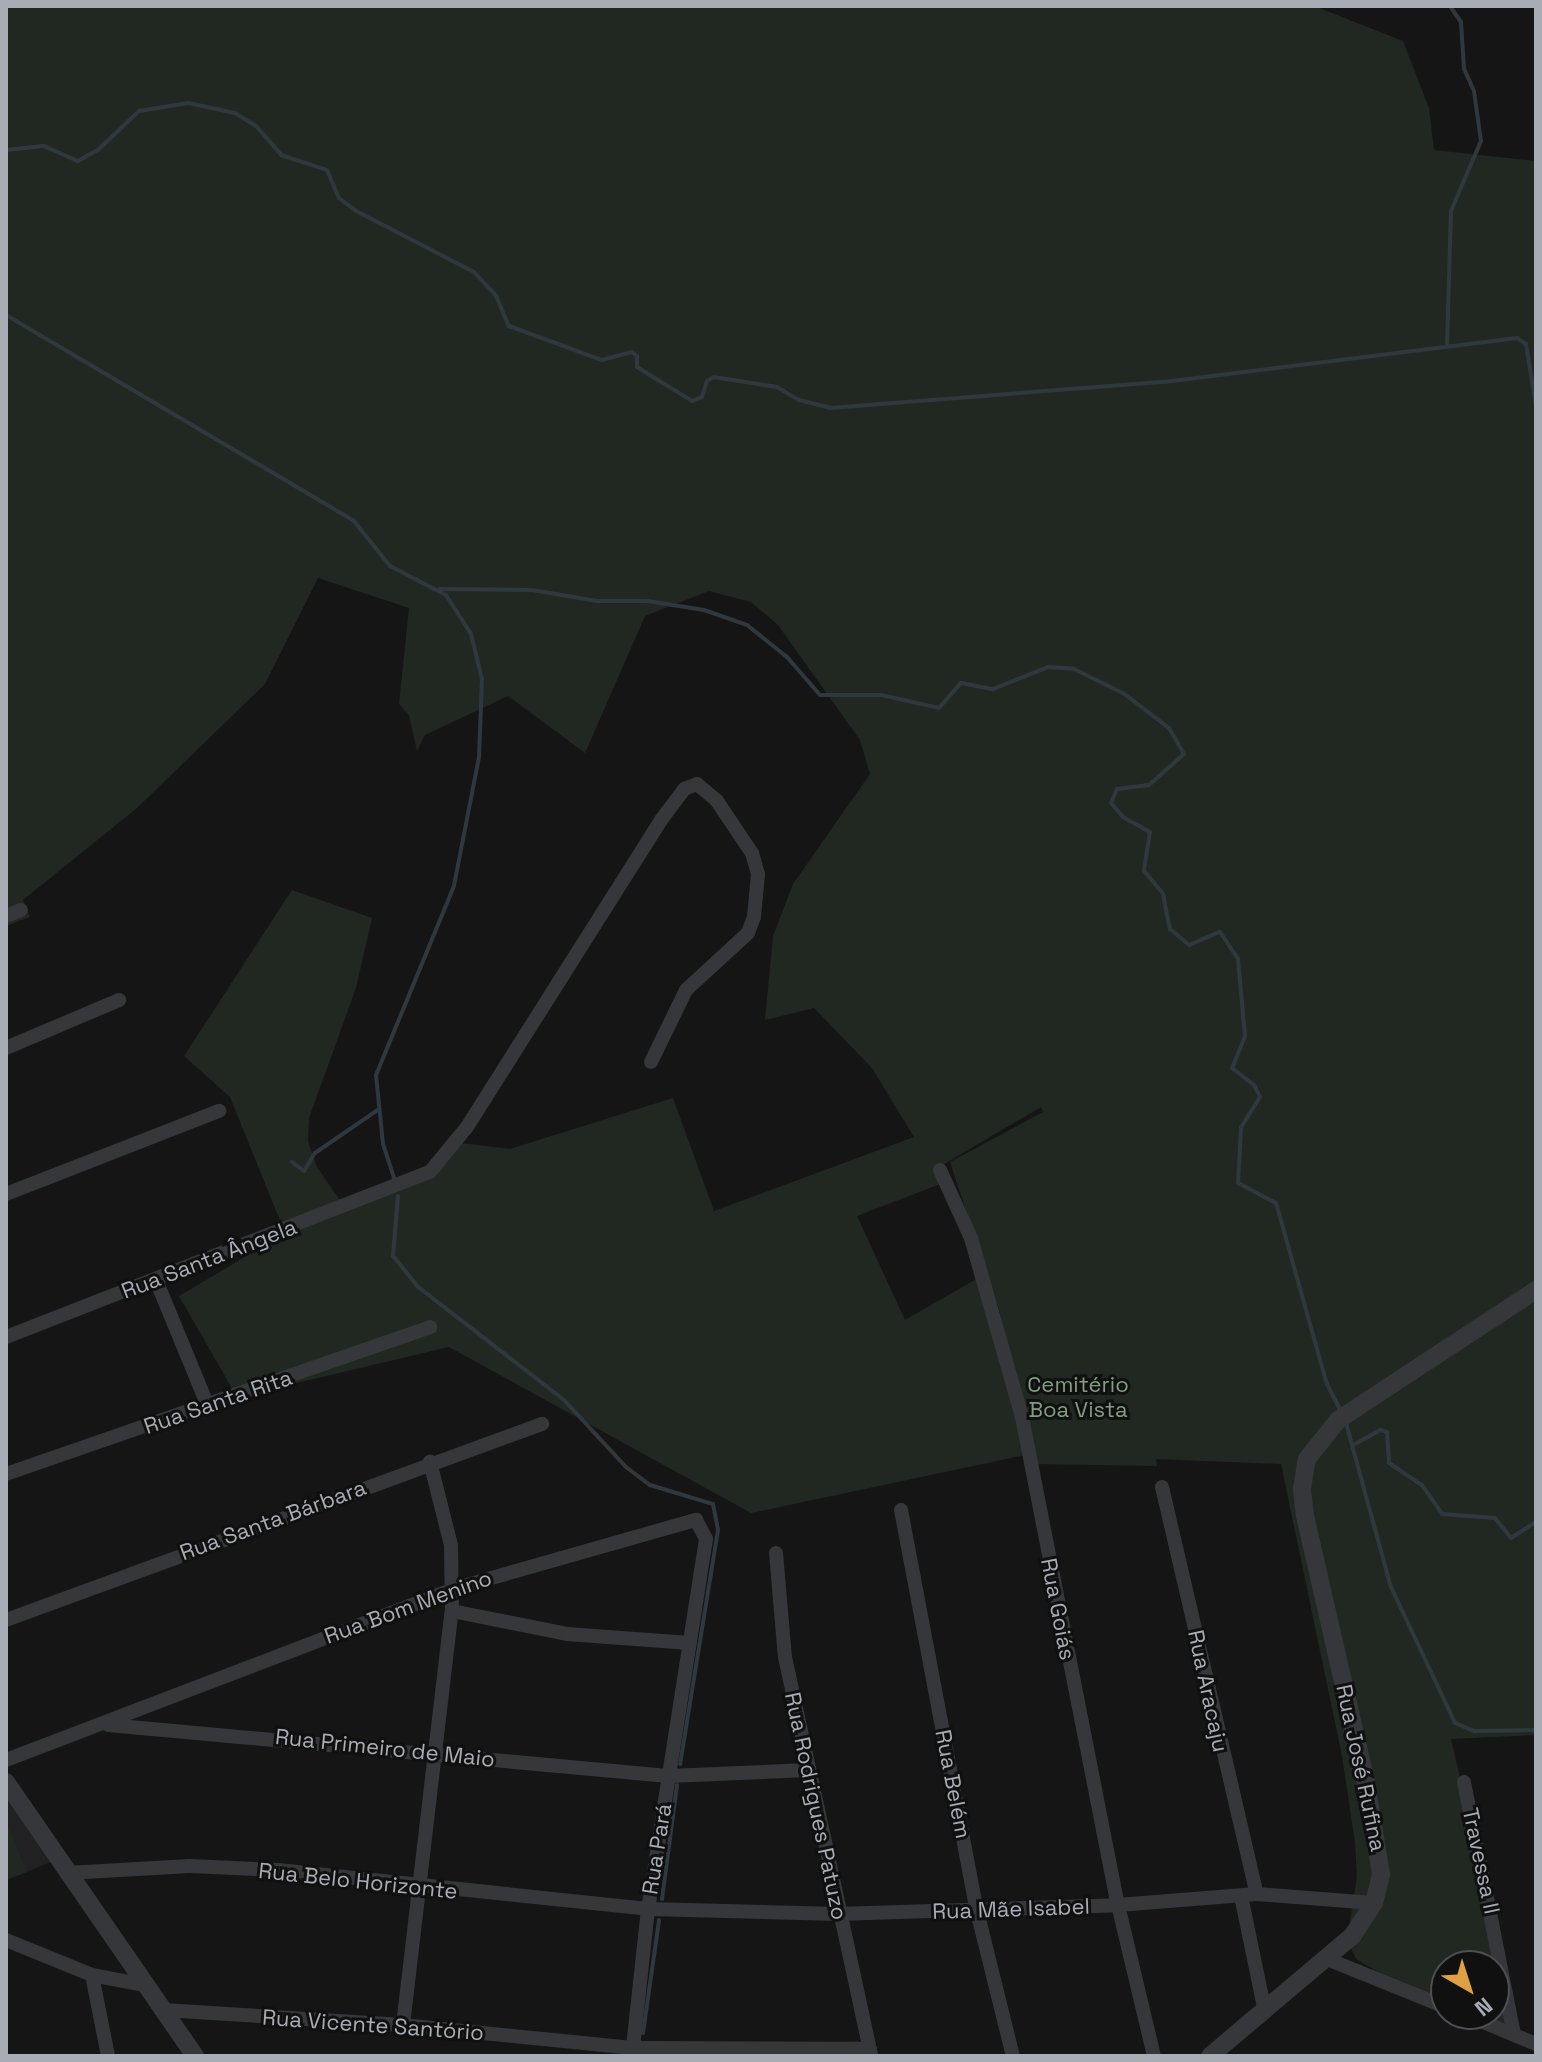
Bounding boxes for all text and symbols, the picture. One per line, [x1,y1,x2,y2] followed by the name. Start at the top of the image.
[118,1213,300,1305] street label: Rua Santa Ângela
[140,1364,296,1440] street label: Rua Santa Rita
[1027,1371,1129,1422] park label: Cemitério Boa Vista
[176,1474,370,1566] street label: Rua Santa Bárbara
[1035,1556,1081,1662] street label: Rua Goiás
[321,1564,495,1650] street label: Rua Bom Menino
[1182,1627,1234,1755] street label: Rua Aracaju
[1330,1682,1392,1854] street label: Rua José Rufina
[779,1690,853,1922] street label: Rua Rodrigues Patuzo
[274,1723,496,1773] street label: Rua Primeiro de Maio
[929,1727,977,1841] street label: Rua Belém
[637,1802,677,1896] street label: Rua Pará
[1457,1806,1505,1916] street label: Travessa II
[257,1857,459,1905] street label: Rua Belo Horizonte
[932,1893,1090,1925] street label: Rua Mãe Isabel
[1430,1950,1510,2030] north arrow
[1469,1992,1498,2023] text: N
[261,2004,485,2046] street label: Rua Vicente Santório

